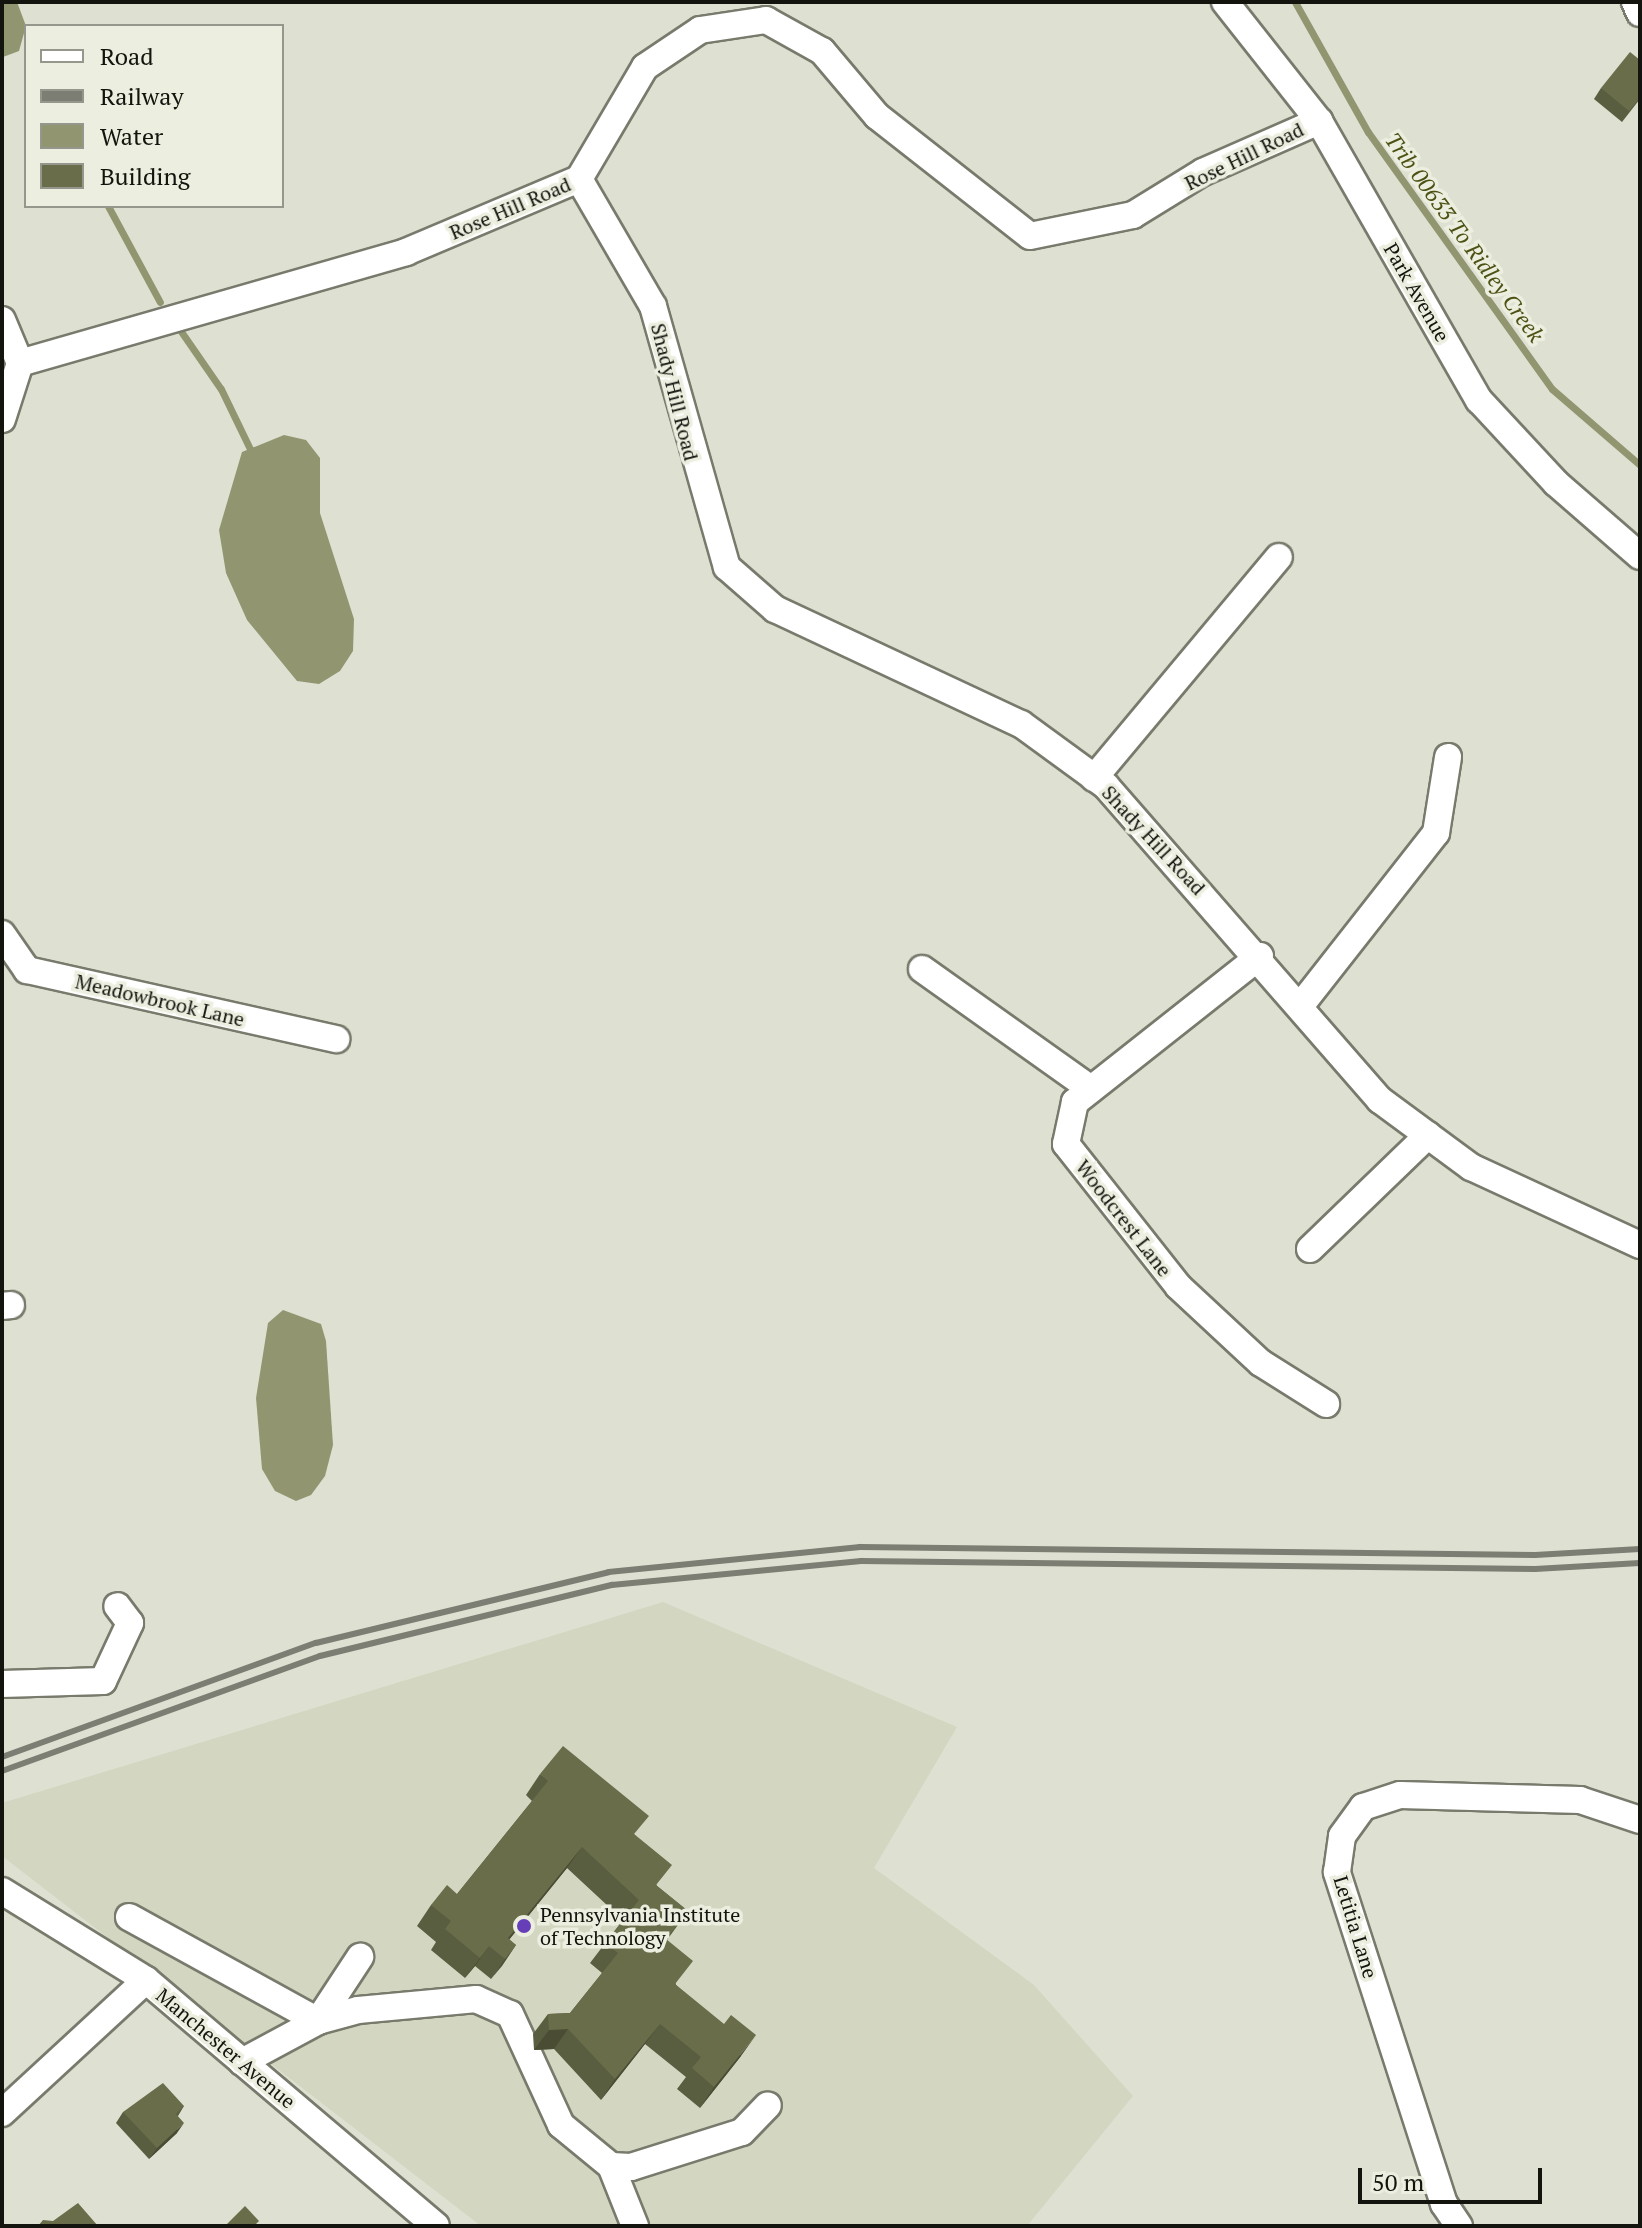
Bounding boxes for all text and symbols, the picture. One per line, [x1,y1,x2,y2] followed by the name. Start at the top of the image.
[24,24,284,208] legend
[100,40,154,72] text: Road
[100,80,184,112] text: Railway
[1181,117,1307,195] street label: Rose Hill Road
[100,120,163,152] text: Water
[1380,127,1550,347] water label: Trib 00633 To Ridley Creek
[100,160,190,192] text: Building
[446,172,574,244] street label: Rose Hill Road
[1379,238,1455,346] street label: Park Avenue
[646,321,704,463] street label: Shady Hill Road
[1097,780,1211,900] street label: Shady Hill Road
[73,969,247,1031] street label: Meadowbrook Lane
[1071,1155,1177,1281] street label: Woodcrest Lane
[1329,1873,1383,1981] street label: Letitia Lane
[540,1902,740,1949] place label: Pennsylvania Institute of Technology
[515,1917,533,1935] marker: Pennsylvania Institute of Technology
[151,1983,301,2113] street label: Manchester Avenue
[1362,2152,1546,2202] scale bar
[1372,2166,1424,2198] text: 50 m

